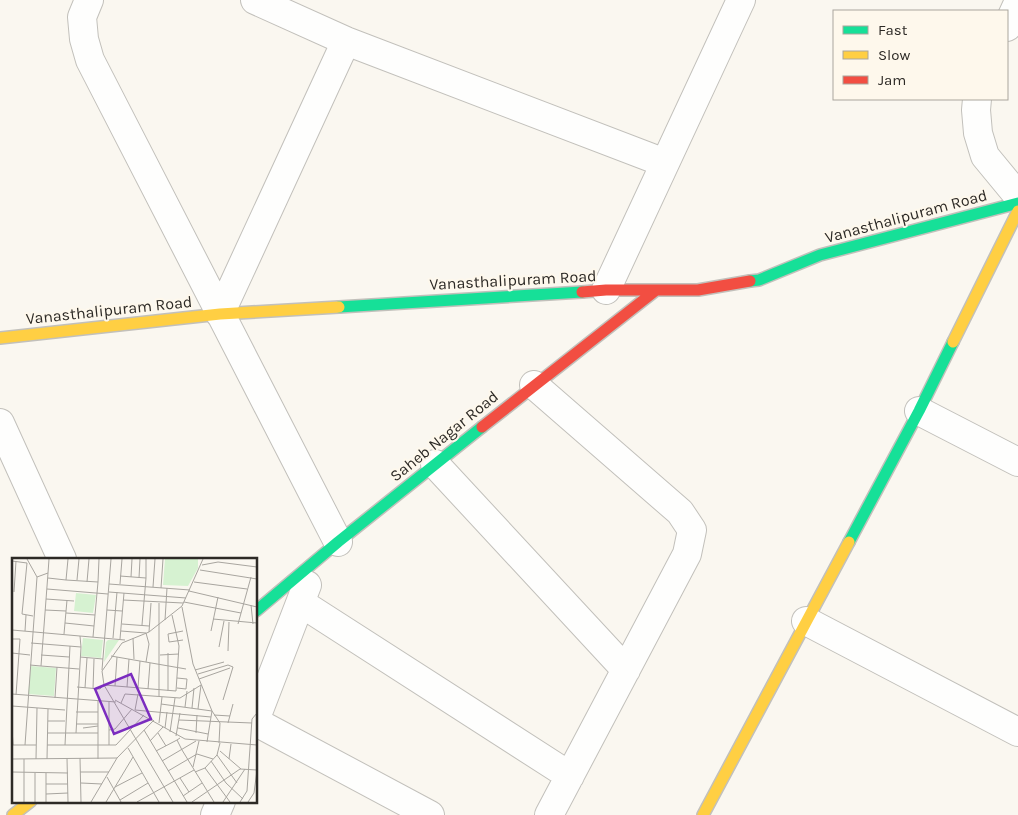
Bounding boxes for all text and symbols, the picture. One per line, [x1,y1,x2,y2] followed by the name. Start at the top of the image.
[833,10,1008,100] legend
[878,21,908,39] text: Fast
[878,46,910,64] text: Slow
[878,71,906,89] text: Jam
[823,185,989,247] street label: Vanasthalipuram Road
[429,266,597,294] street label: Vanasthalipuram Road
[25,292,193,328] street label: Vanasthalipuram Road
[386,387,502,485] street label: Saheb Nagar Road
[12,558,258,802] inset map

